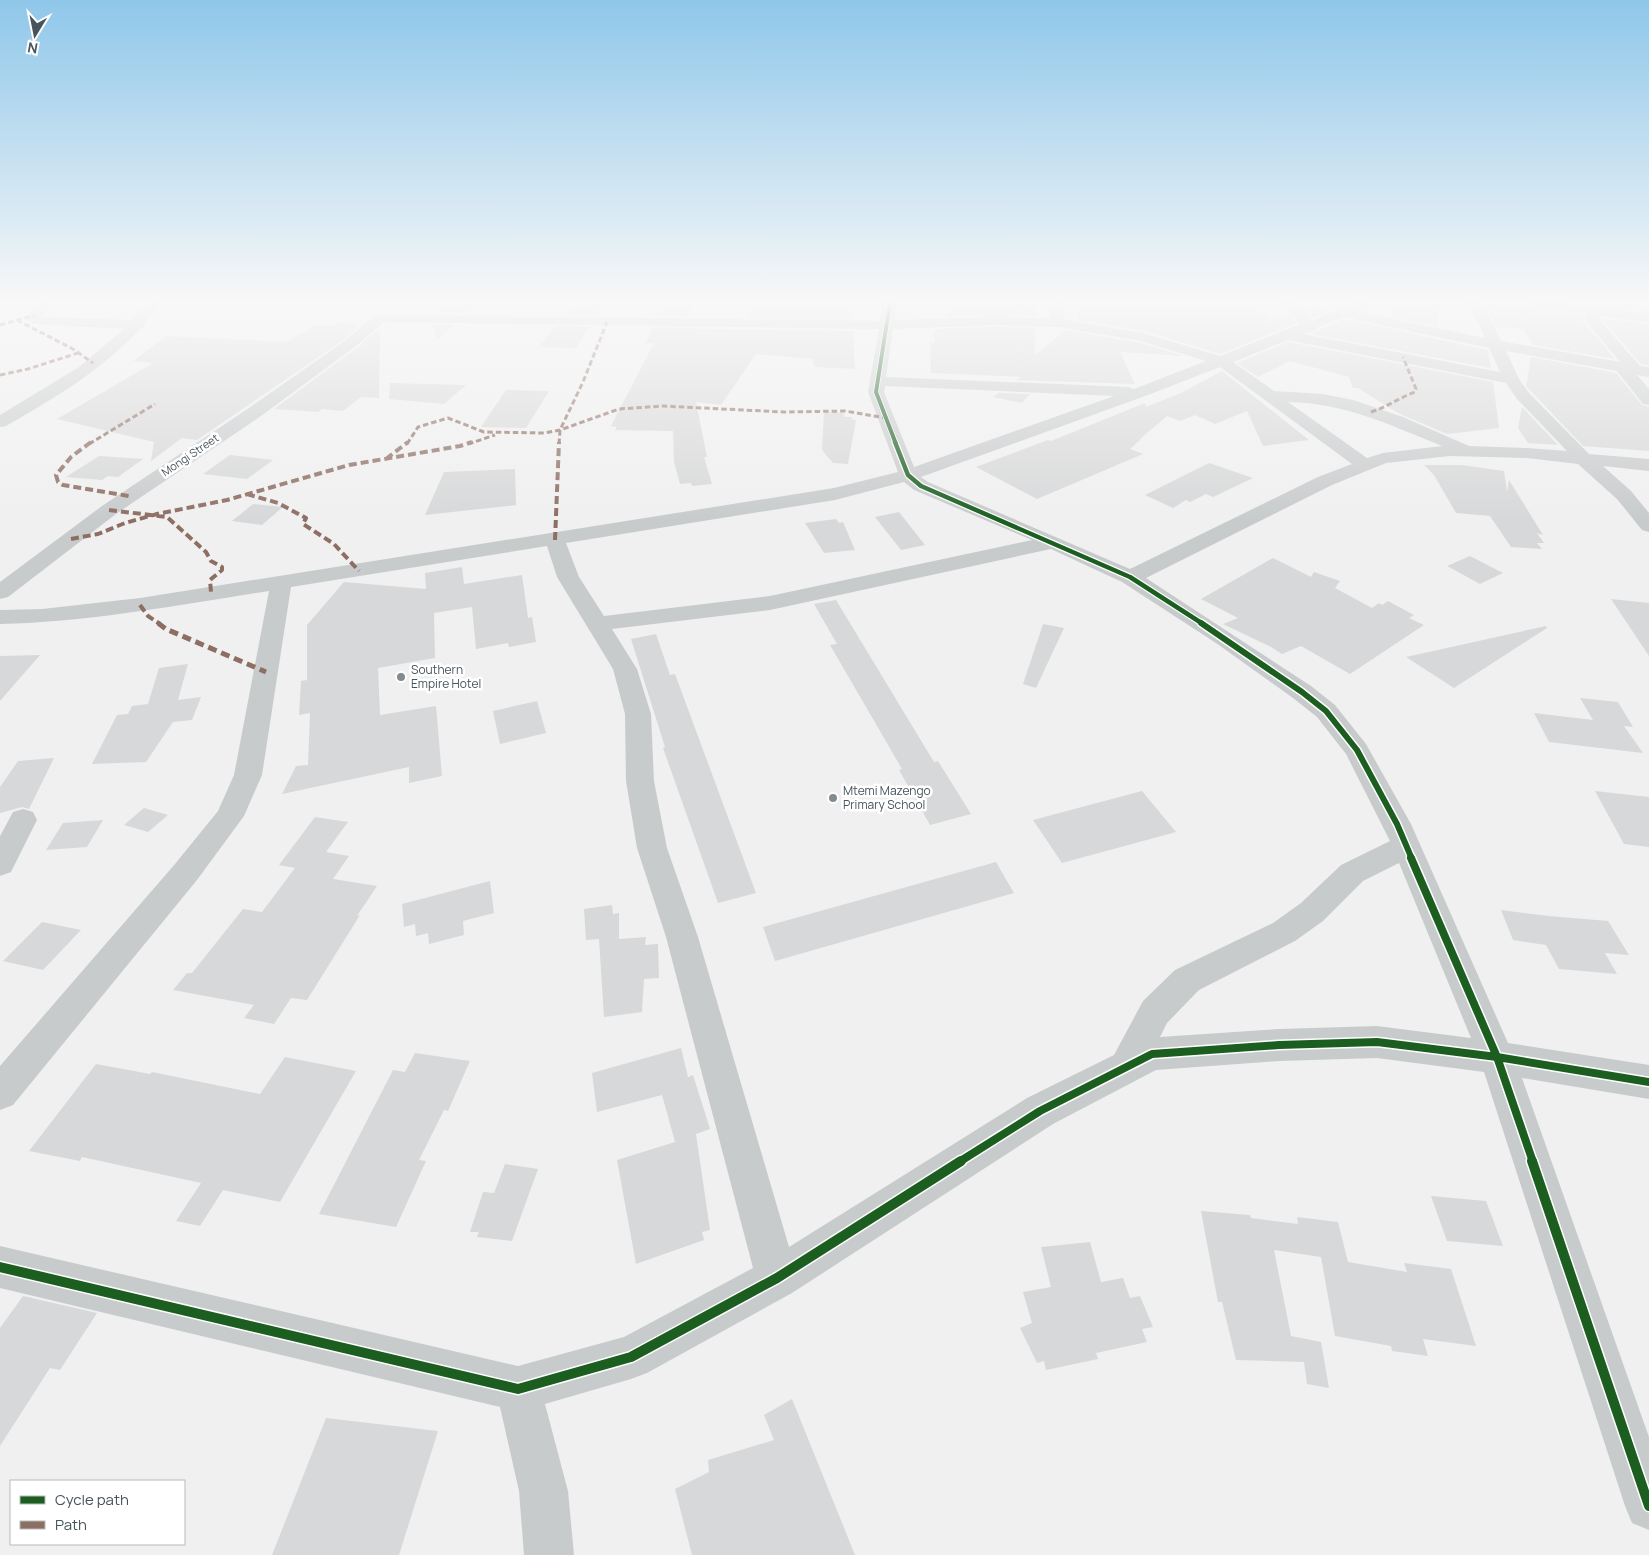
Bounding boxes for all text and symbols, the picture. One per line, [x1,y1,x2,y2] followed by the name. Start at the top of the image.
[10,10,60,60] north arrow
[26,38,39,59] text: N
[158,430,221,479] street label: Mongi Street
[411,661,481,692] place label: Southern Empire Hotel
[395,671,407,683] marker: Southern Empire Hotel
[843,782,931,813] place label: Mtemi Mazengo Primary School
[827,792,839,804] marker: Mtemi Mazengo Primary School
[10,1480,185,1545] legend
[55,1489,129,1510] text: Cycle path
[55,1514,87,1535] text: Path

